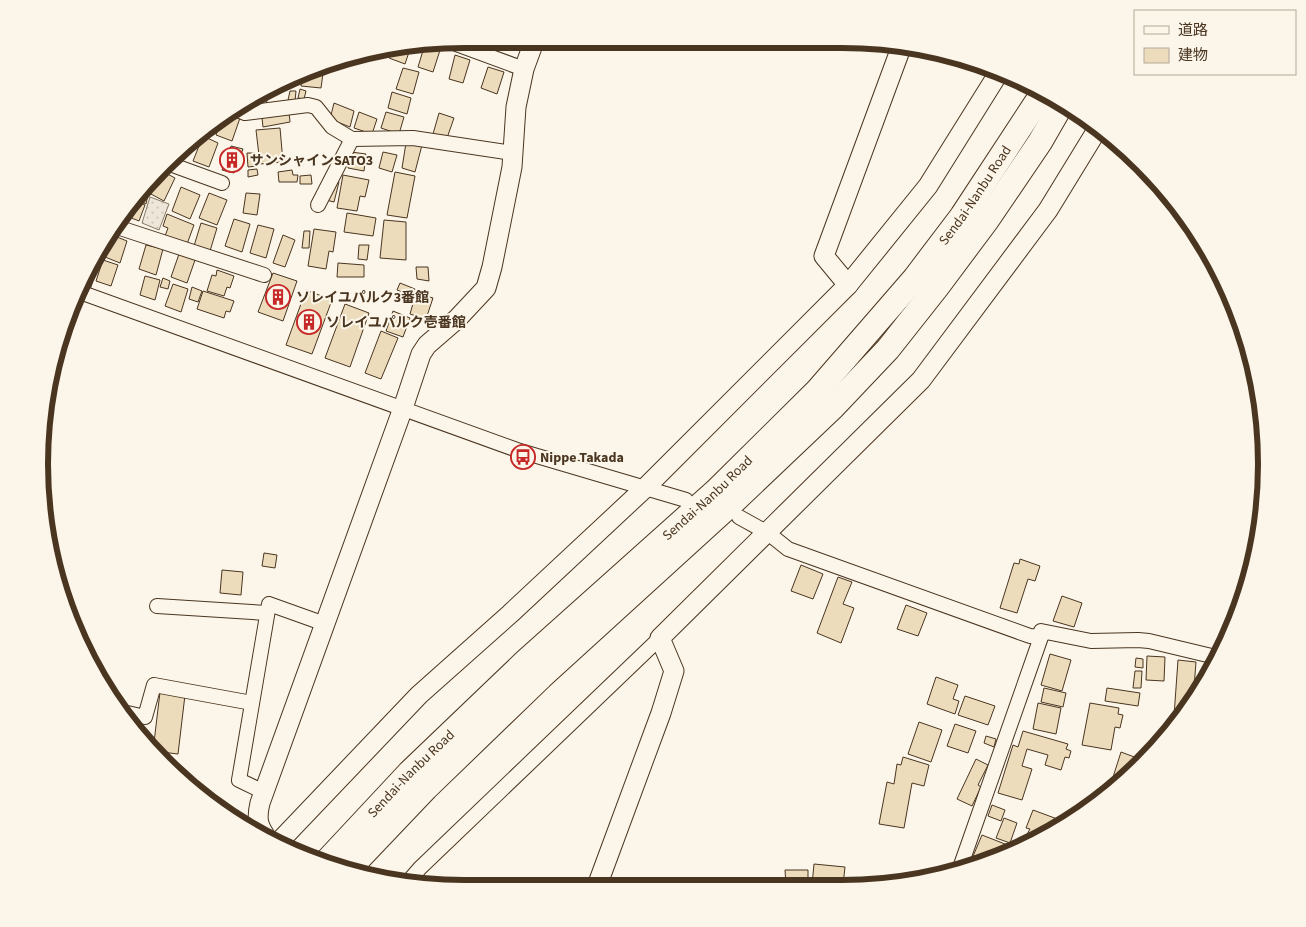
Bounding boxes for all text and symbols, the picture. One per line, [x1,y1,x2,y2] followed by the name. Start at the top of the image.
[1134,10,1296,75] legend
[1178,20,1208,41] text: 道路
[1178,45,1208,66] text: 建物
[934,142,1017,250] street label: Sendai-Nanbu Road
[219,147,245,173] building icon: サンシャインSATO3
[250,151,373,171] place label: サンシャインSATO3
[265,284,291,310] building icon: ソレイユパルク3番館
[296,288,429,308] place label: ソレイユパルク3番館
[296,309,322,335] building icon: ソレイユパルク壱番館
[326,313,466,333] place label: ソレイユパルク壱番館
[510,444,536,470] bus stop icon: Nippe Takada
[540,448,624,468] place label: Nippe Takada
[658,451,757,546] street label: Sendai-Nanbu Road
[363,725,459,823] street label: Sendai-Nanbu Road

